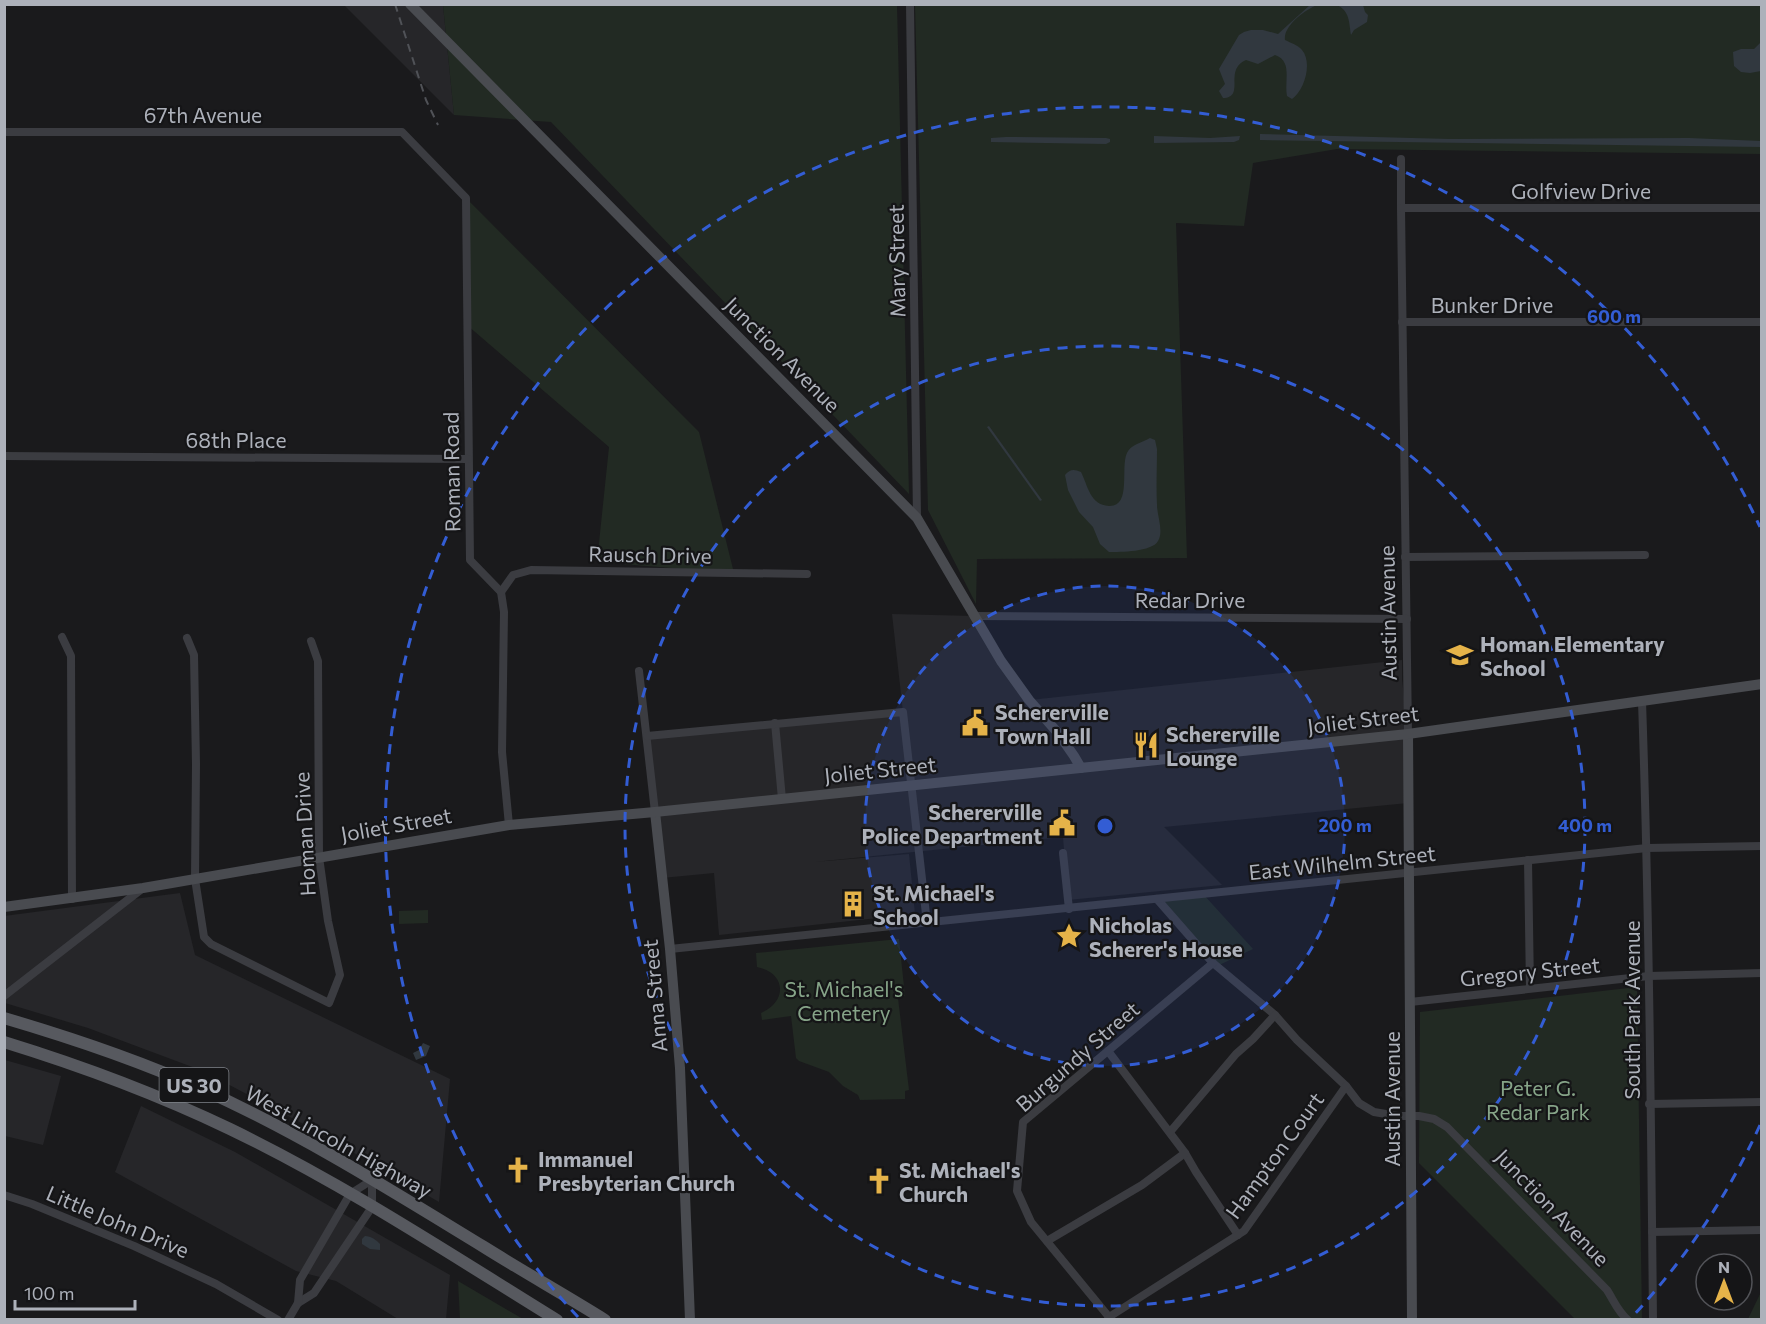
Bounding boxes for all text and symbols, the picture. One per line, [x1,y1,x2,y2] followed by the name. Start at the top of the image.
[144,102,262,127] street label: 67th Avenue
[1511,178,1651,203] street label: Golfview Drive
[883,204,909,318] street label: Mary Street
[720,291,846,417] street label: Junction Avenue
[1431,292,1553,317] street label: Bunker Drive
[1587,305,1641,327] text: 600 m
[437,412,465,532] street label: Roman Road
[185,427,287,452] street label: 68th Place
[588,540,712,568] street label: Rausch Drive
[1373,545,1401,681] street label: Austin Avenue
[1135,587,1245,612] street label: Redar Drive
[1480,631,1665,680] place label: Homan Elementary School
[1445,640,1475,670] school or university icon: Homan Elementary School
[995,699,1109,748] place label: Schererville Town Hall
[1306,700,1420,738] street label: Joliet Street
[960,708,990,738] public building icon: Schererville Town Hall
[1166,721,1280,770] place label: Schererville Lounge
[1131,730,1161,760] restaurant icon: Schererville Lounge
[823,751,937,787] street label: Joliet Street
[288,771,320,897] street label: Homan Drive
[861,799,1042,848] place label: Schererville Police Department
[339,802,453,846] street label: Joliet Street
[1047,808,1077,838] public building icon: Schererville Police Department
[1318,814,1372,836] text: 200 m
[1558,814,1612,836] text: 400 m
[1095,816,1115,836] centre of rings
[1247,840,1437,884] street label: East Wilhelm Street
[873,880,995,929] place label: St. Michael's School
[838,889,868,919] building icon: St. Michael's School
[1089,912,1243,961] place label: Nicholas Scherer's House
[1619,920,1644,1100] street label: South Park Avenue
[1054,921,1084,951] place icon: Nicholas Scherer's House
[637,939,671,1053] street label: Anna Street
[1459,951,1601,991] street label: Gregory Street
[785,976,903,1025] park label: St. Michael's Cemetery
[1010,996,1144,1116] street label: Burgundy Street
[1379,1031,1404,1167] street label: Austin Avenue
[160,1068,228,1102] road number: US 30
[1486,1075,1590,1124] park label: Peter G. Redar Park
[241,1079,437,1203] street label: West Lincoln Highway
[1220,1087,1328,1223] street label: Hampton Court
[1491,1143,1615,1271] street label: Junction Avenue
[538,1146,735,1195] place label: Immanuel Presbyterian Church
[503,1155,533,1185] church icon: Immanuel Presbyterian Church
[899,1157,1021,1206] place label: St. Michael's Church
[864,1166,894,1196] church icon: St. Michael's Church
[43,1180,193,1262] street label: Little John Drive
[1694,1252,1754,1312] north arrow
[1718,1257,1730,1276] text: N
[15,1273,135,1311] scale bar
[24,1282,74,1304] text: 100 m

